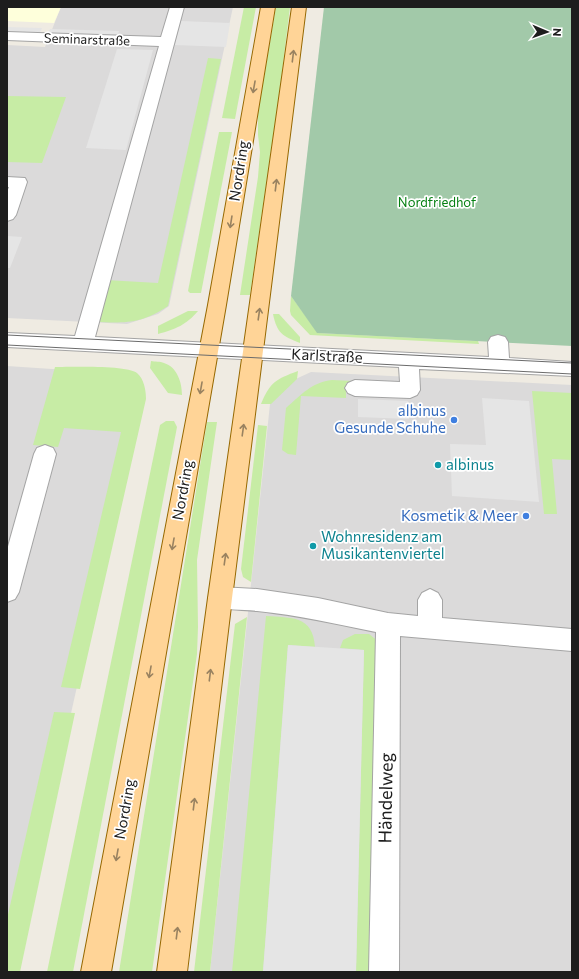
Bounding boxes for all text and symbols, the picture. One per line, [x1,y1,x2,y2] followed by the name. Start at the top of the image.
[527,12,567,52] north arrow
[551,28,564,37] text: N
[44,30,130,49] street label: Seminarstraße
[289,50,297,63] one-way arrow
[249,80,257,93] one-way arrow
[224,139,252,202] street label: Nordring
[272,179,280,192] one-way arrow
[398,194,477,210] park label: Nordfriedhof
[227,215,235,228] one-way arrow
[255,308,263,321] one-way arrow
[291,344,363,366] street label: Karlstraße
[197,381,205,394] one-way arrow
[334,401,446,436] place label: albinus Gesunde Schuhe
[449,415,459,425] marker: albinus Gesunde Schuhe
[239,424,247,437] one-way arrow
[446,455,494,473] place label: albinus
[168,458,196,522] street label: Nordring
[433,460,443,470] marker: albinus
[401,506,518,524] place label: Kosmetik & Meer
[521,511,531,521] marker: Kosmetik & Meer
[321,527,445,562] place label: Wohnresidenz am Musikantenviertel
[169,537,177,550] one-way arrow
[308,541,318,551] marker: Wohnresidenz am Musikantenviertel
[221,553,229,566] one-way arrow
[146,665,154,678] one-way arrow
[206,669,214,682] one-way arrow
[373,752,397,844] street label: Händelweg
[110,777,138,841] street label: Nordring
[190,798,198,811] one-way arrow
[113,848,121,861] one-way arrow
[173,927,181,940] one-way arrow

